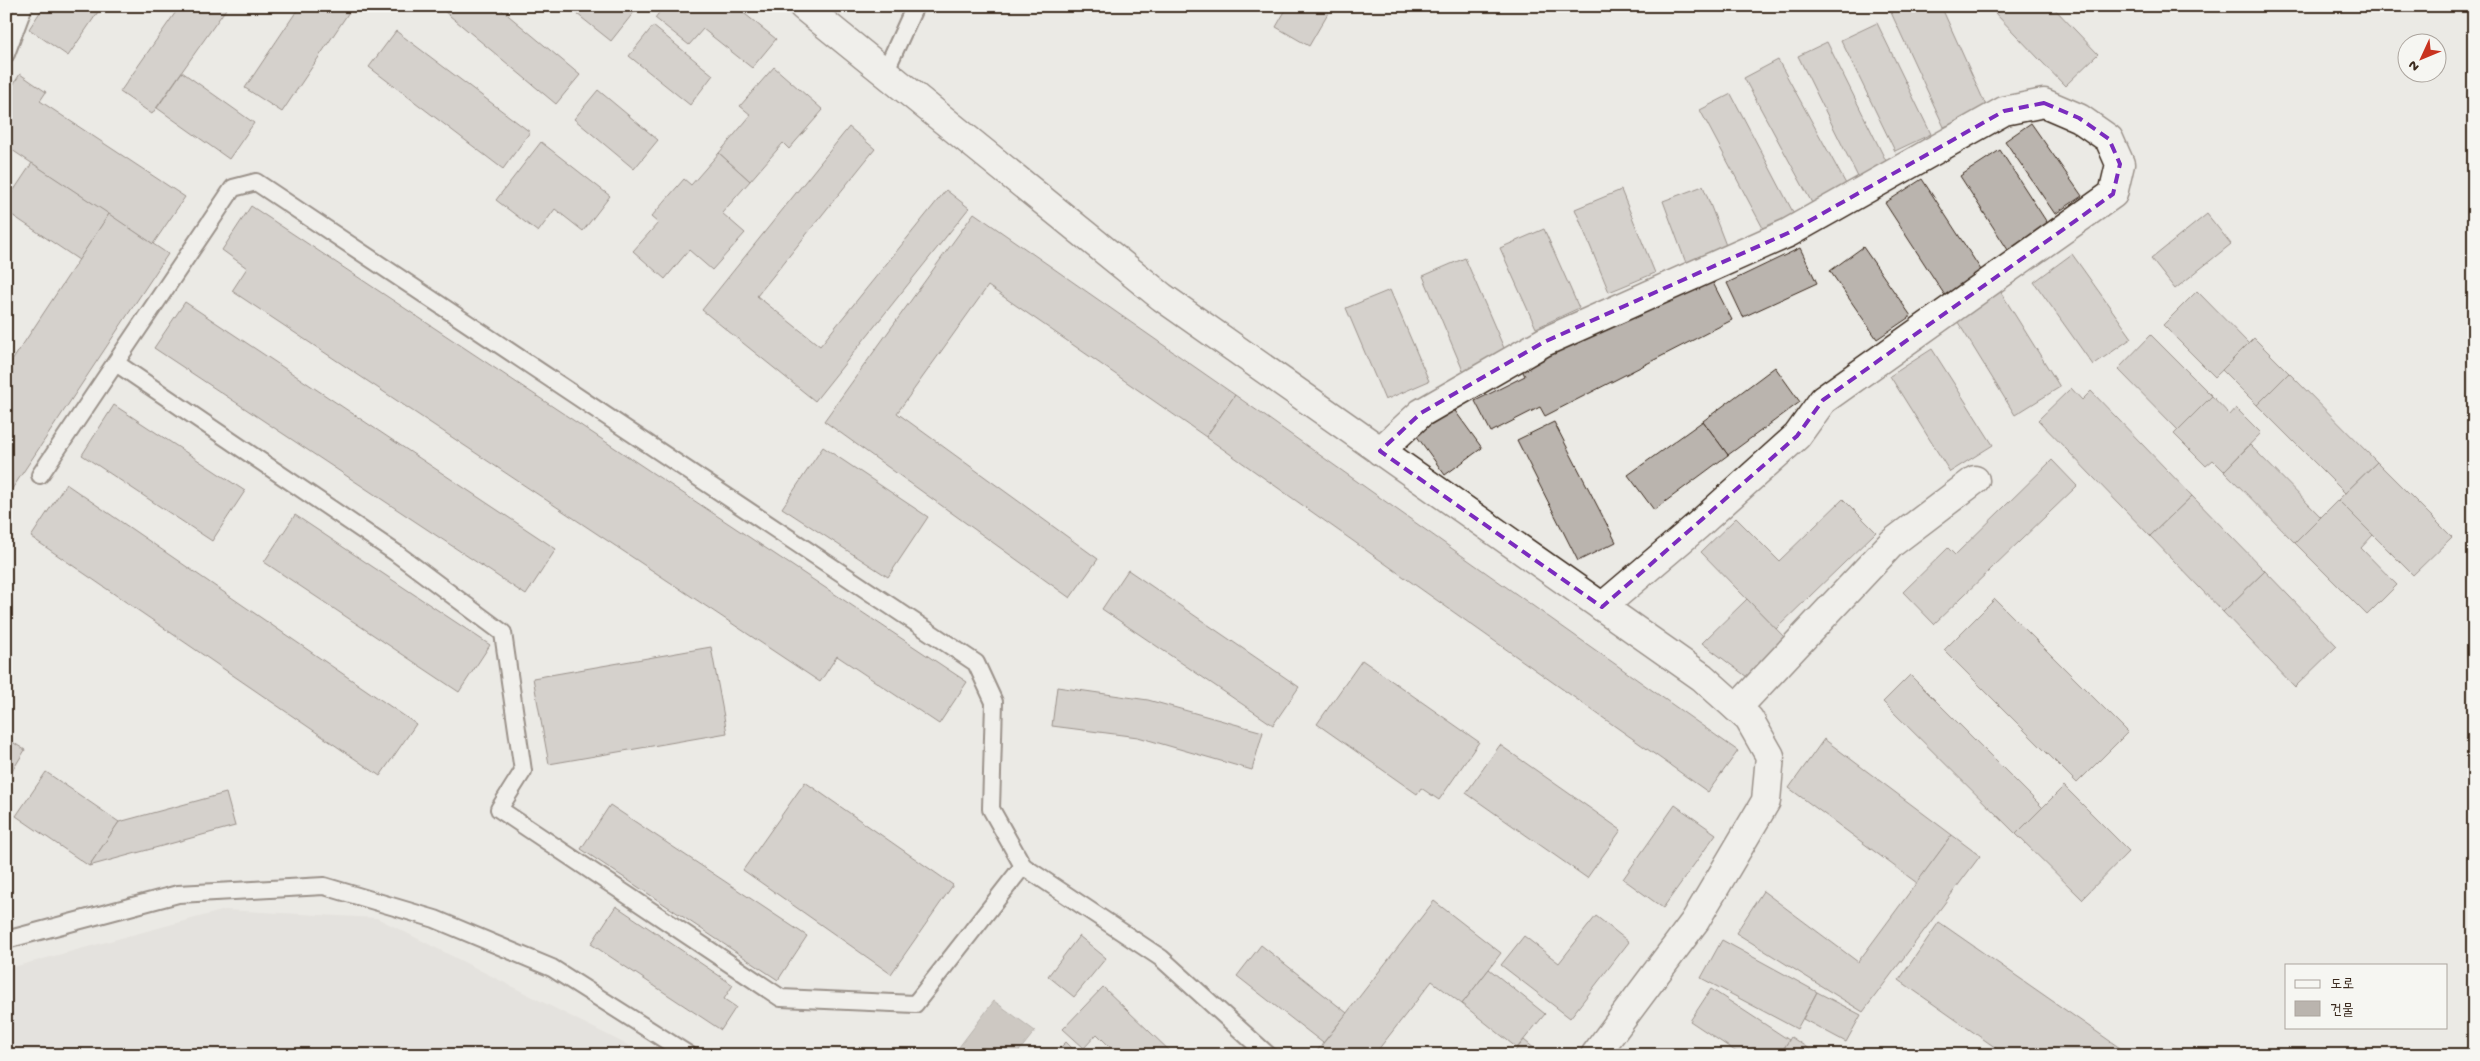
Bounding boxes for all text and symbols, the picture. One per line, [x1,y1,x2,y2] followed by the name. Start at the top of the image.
[2398,32,2448,82] north arrow
[2405,56,2424,74] text: N
[2285,964,2448,1028] legend
[2330,976,2354,994] text: 도로
[2330,1002,2354,1020] text: 건물

